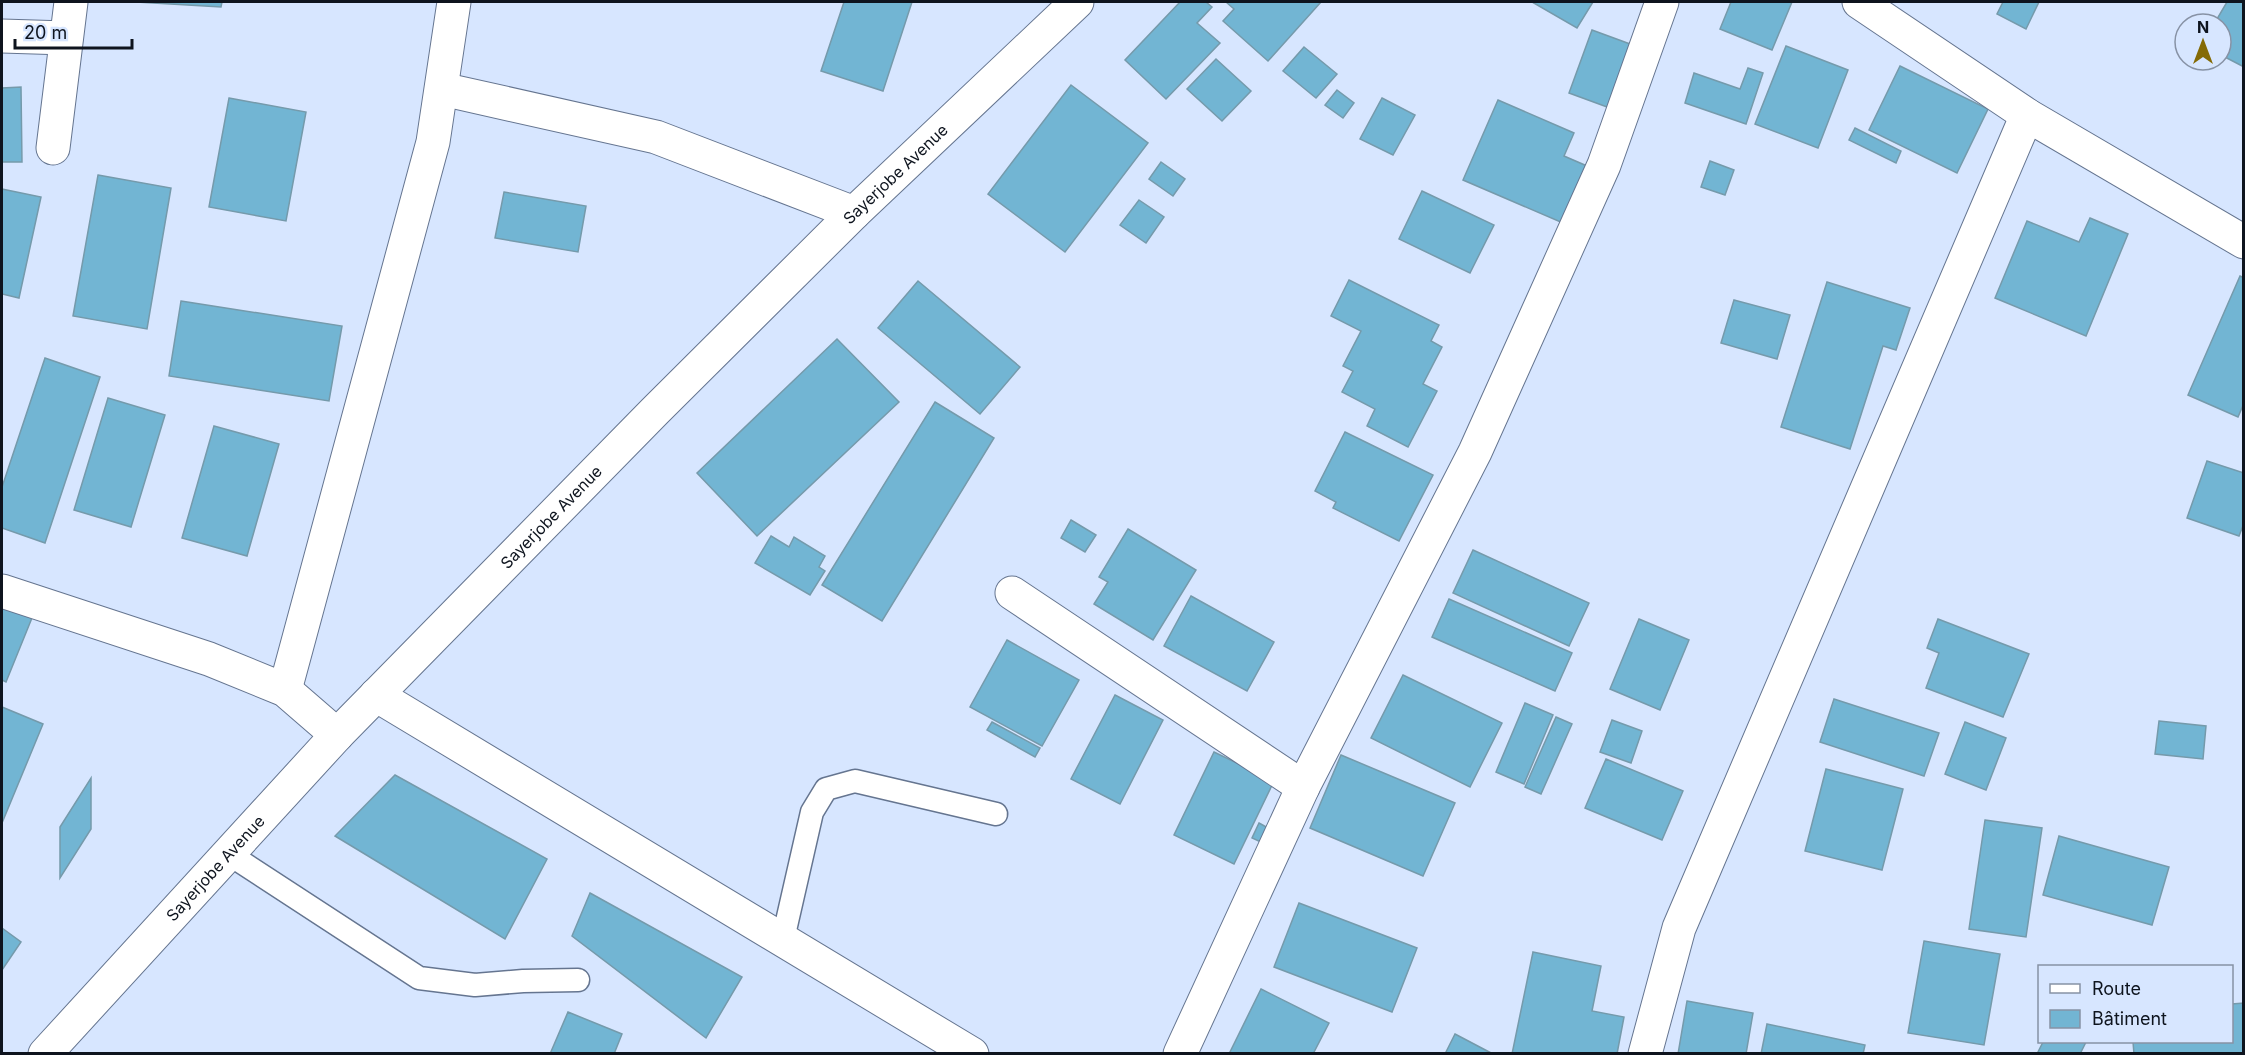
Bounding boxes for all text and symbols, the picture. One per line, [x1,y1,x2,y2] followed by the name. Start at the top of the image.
[15,12,132,50] scale bar
[2173,12,2233,72] north arrow
[2197,17,2209,37] text: N
[24,22,67,43] text: 20 m
[839,120,952,228] street label: Sayerjobe Avenue
[496,461,606,573] street label: Sayerjobe Avenue
[162,811,269,925] street label: Sayerjobe Avenue
[2038,965,2233,1043] legend
[2092,978,2141,999] text: Route
[2092,1008,2167,1029] text: Bâtiment

